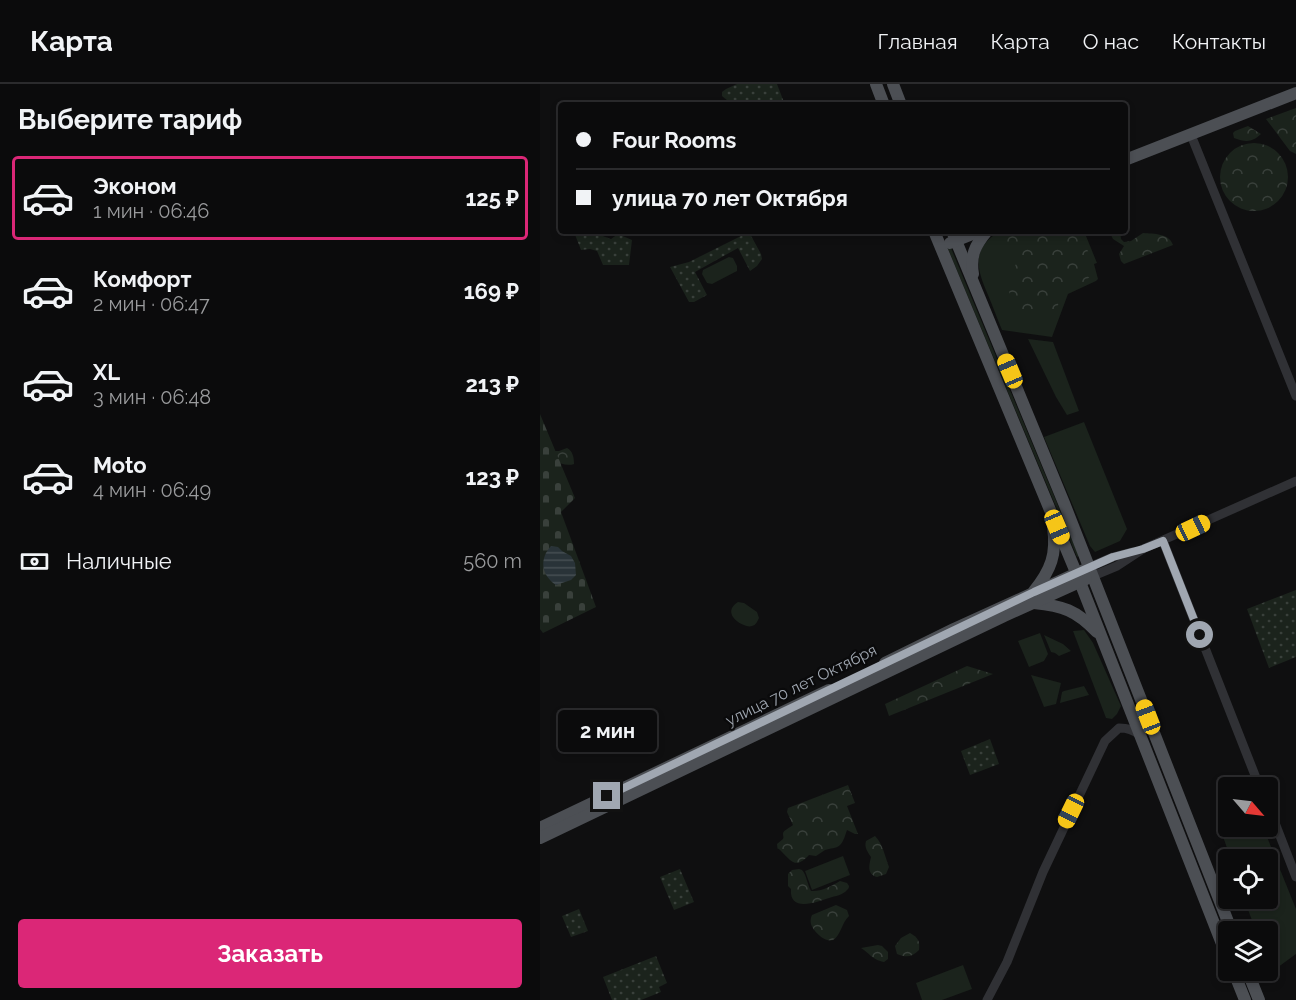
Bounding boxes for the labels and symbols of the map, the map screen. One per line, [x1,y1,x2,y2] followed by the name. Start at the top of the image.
[995,351,1025,391] car
[1042,507,1072,547] car
[1173,512,1213,544] car
[1186,621,1213,648] route start
[722,640,880,730] street label: улица 70 лет Октября
[1133,697,1163,737] car
[557,709,656,751] callout: 2 мин
[1218,777,1278,837] north arrow
[593,782,620,809] route end
[1055,791,1087,831] car

